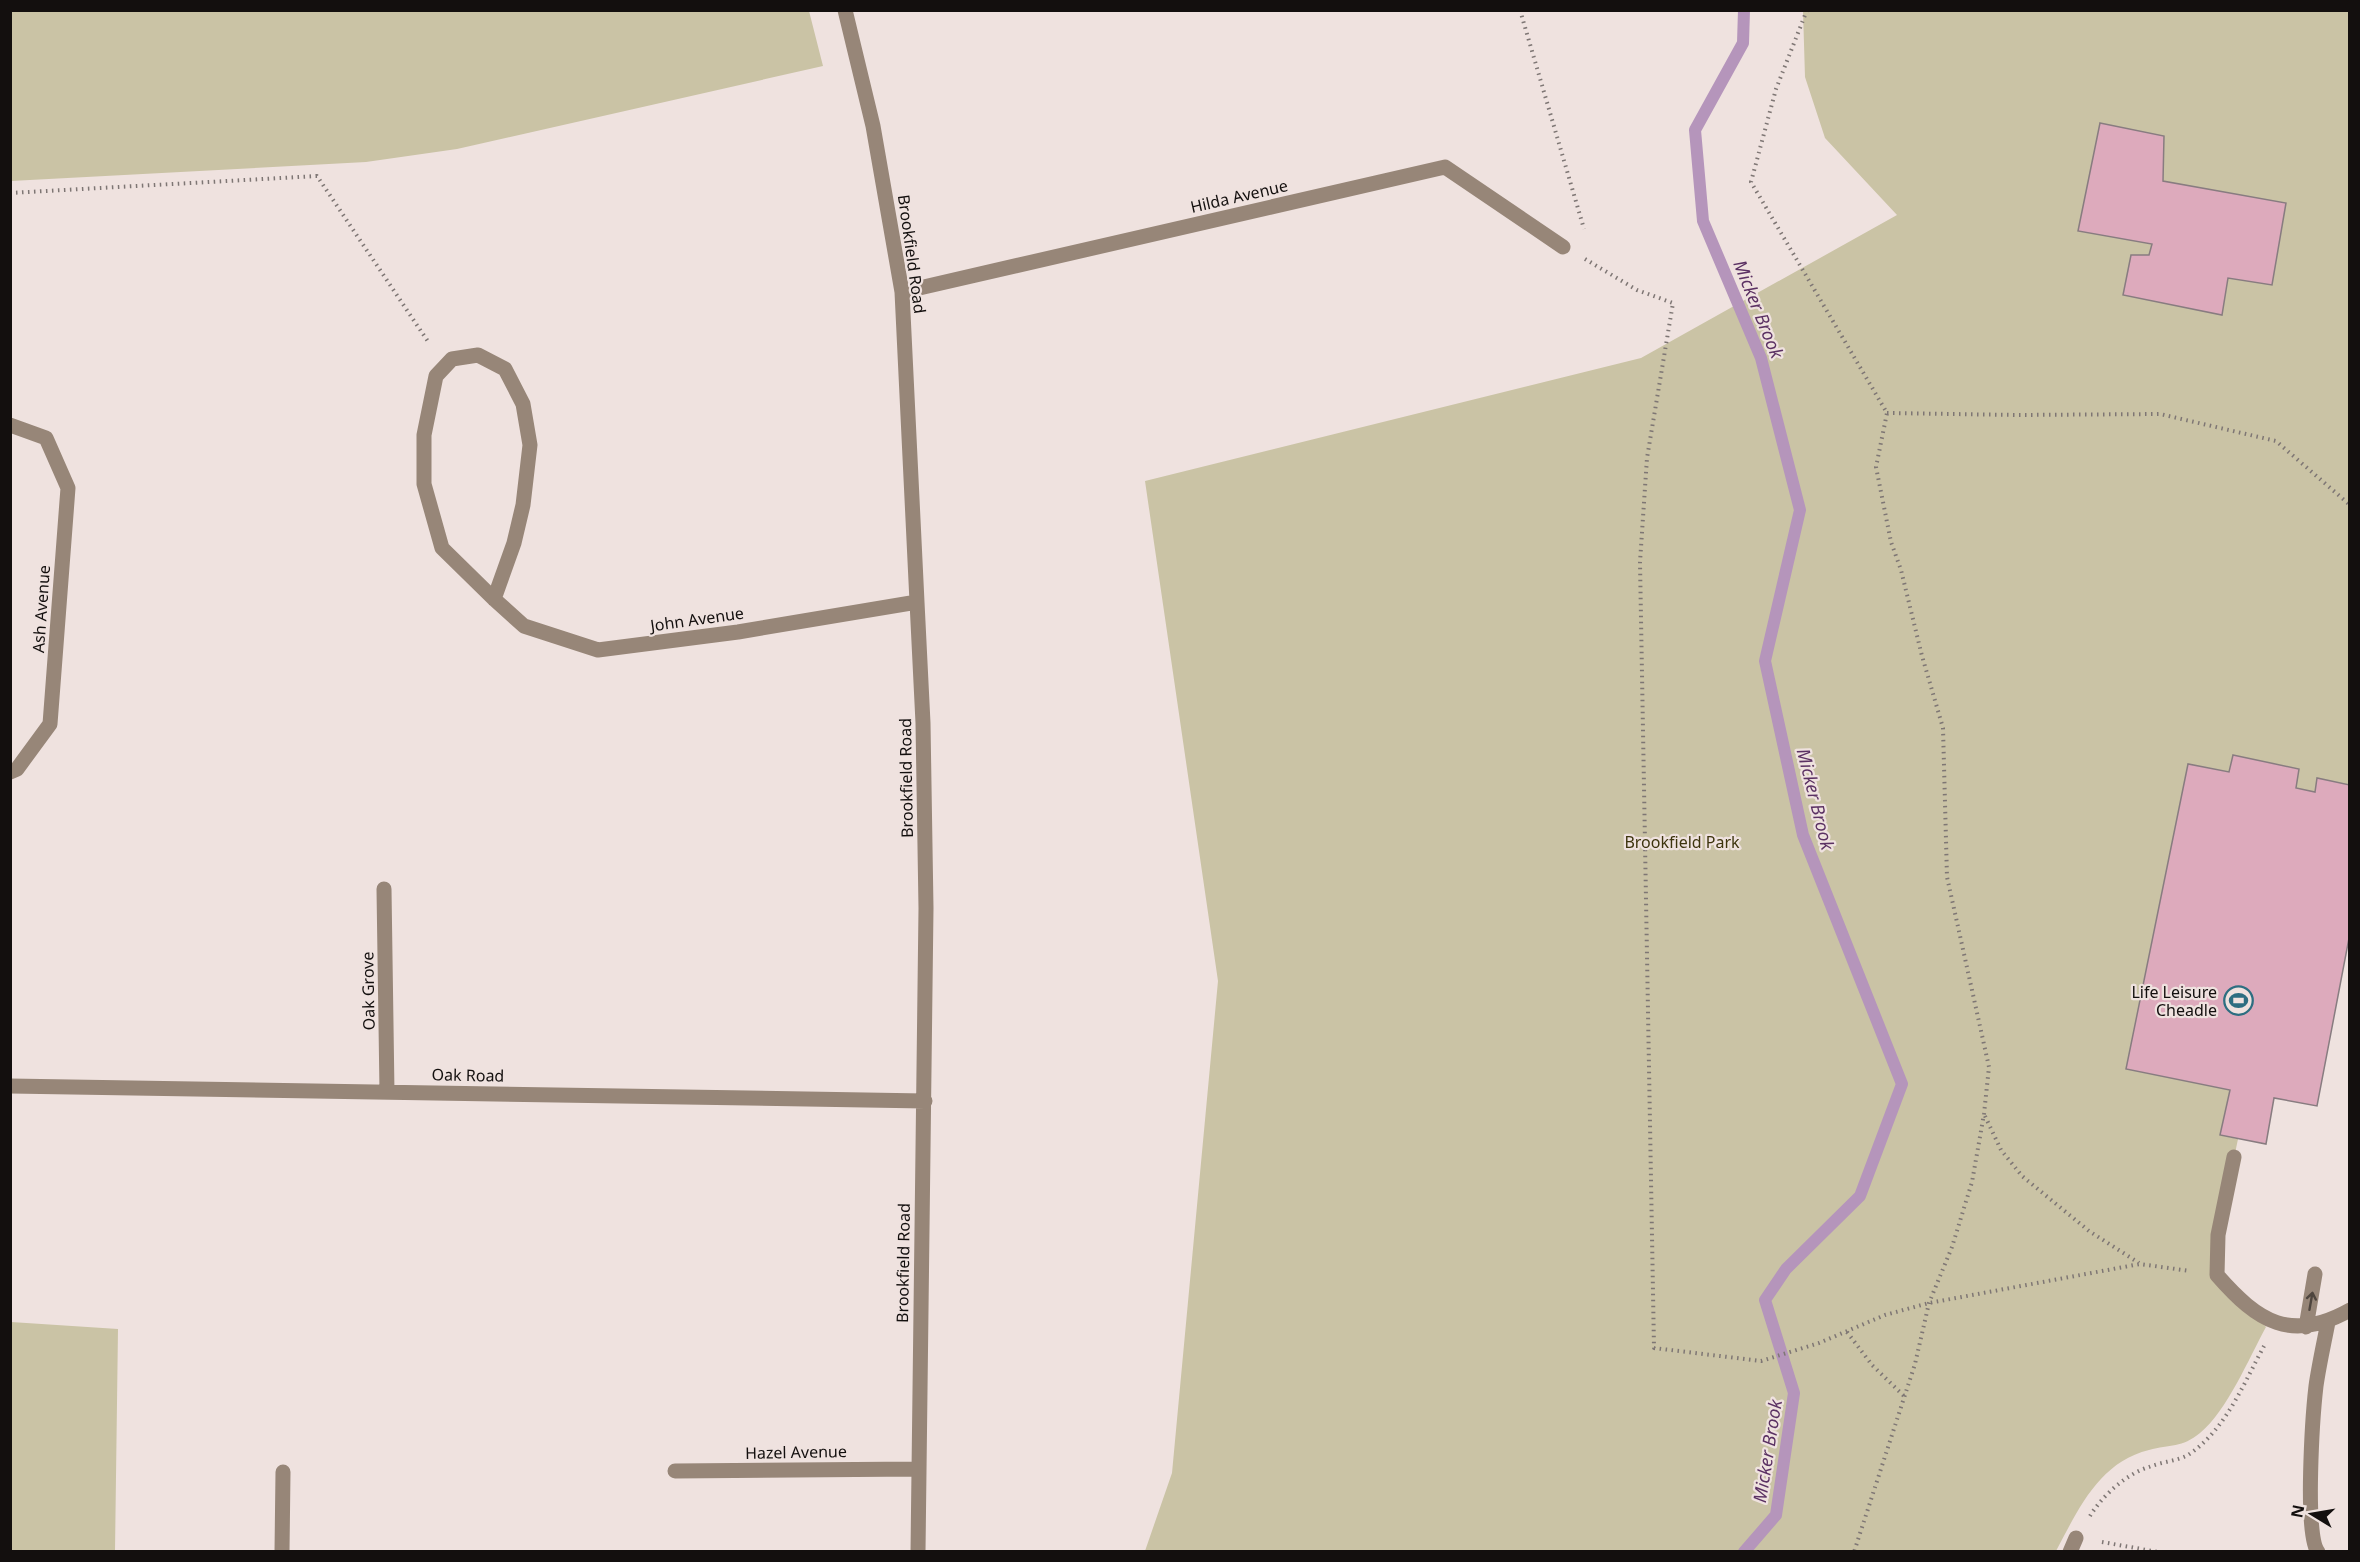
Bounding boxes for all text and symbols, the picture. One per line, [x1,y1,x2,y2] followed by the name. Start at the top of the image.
[1188,174,1290,218] street label: Hilda Avenue
[893,193,931,315] street label: Brookfield Road
[1728,256,1790,363] water label: Micker Brook
[27,564,55,654] street label: Ash Avenue
[647,602,745,637] street label: John Avenue
[894,718,918,838] street label: Brookfield Road
[1792,746,1840,853] water label: Micker Brook
[1624,831,1740,853] park label: Brookfield Park
[356,952,380,1030] street label: Oak Grove
[2131,981,2217,1021] place label: Life Leisure Cheadle
[2222,985,2254,1017] sports icon: Life Leisure Cheadle
[432,1063,504,1087] street label: Oak Road
[891,1203,915,1323] street label: Brookfield Road
[2305,1291,2316,1311] one-way arrow
[1747,1397,1787,1504] water label: Micker Brook
[745,1440,847,1464] street label: Hazel Avenue
[2282,1484,2342,1544] north arrow
[2285,1503,2309,1520] text: N

